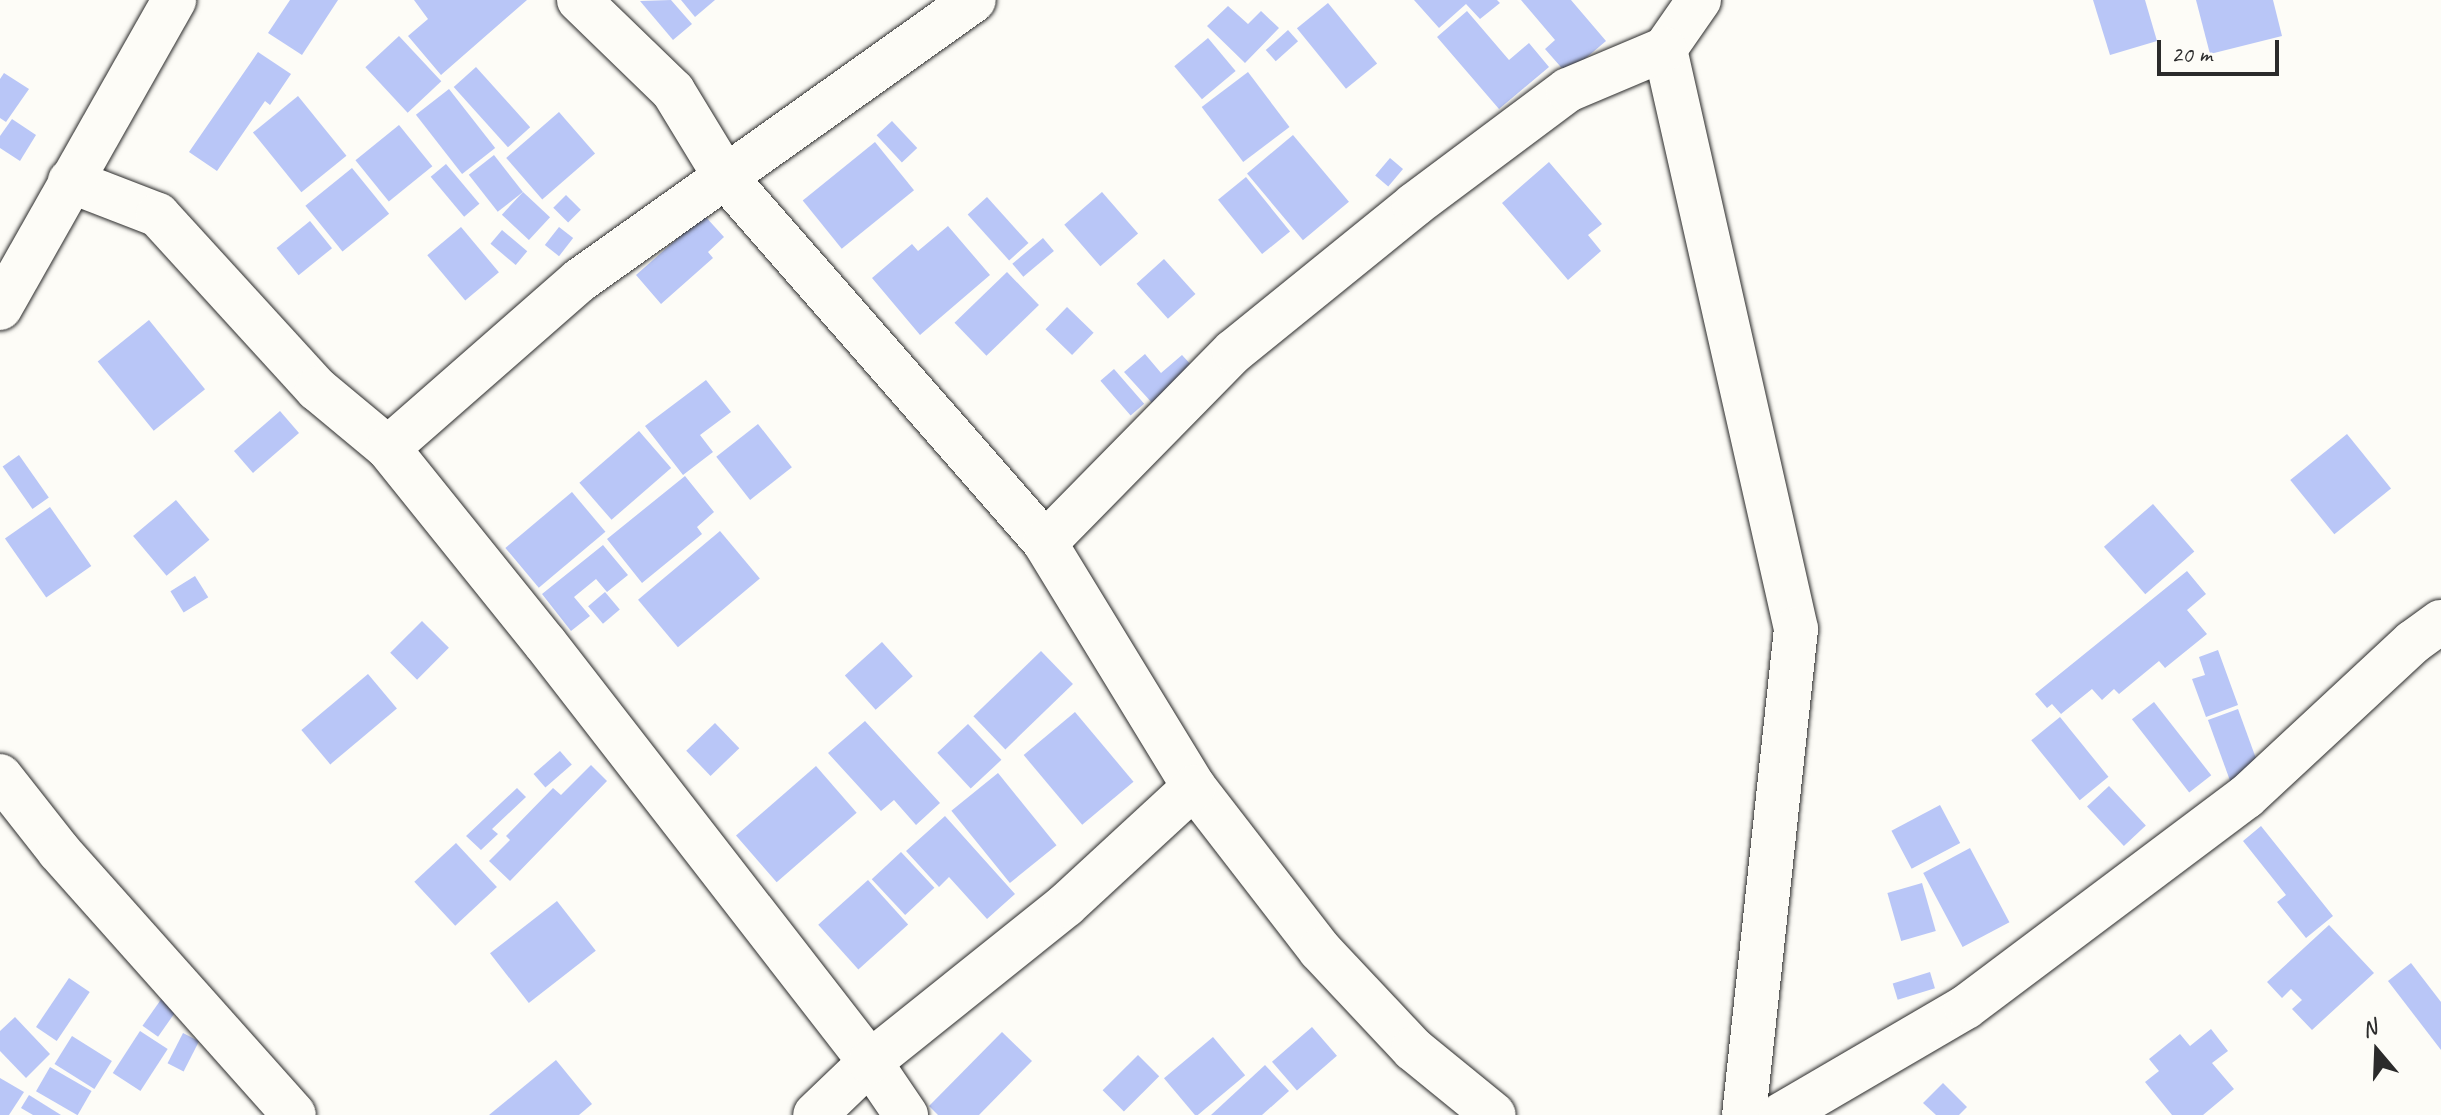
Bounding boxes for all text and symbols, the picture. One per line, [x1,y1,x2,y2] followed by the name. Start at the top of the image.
[2161,24,2283,74] scale bar
[2171,39,2212,69] text: 20 m
[2337,1011,2417,1091] north arrow
[2358,1013,2380,1044] text: N

